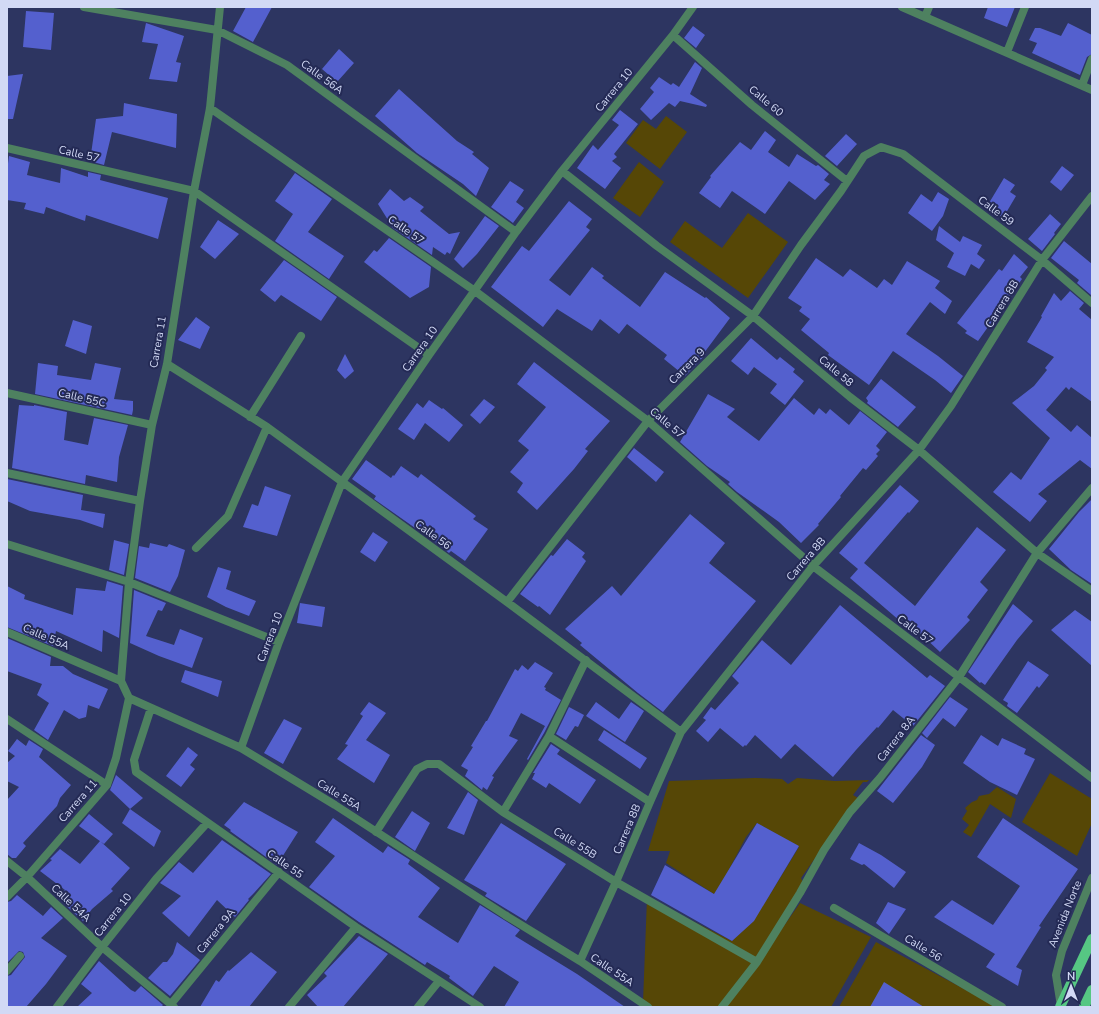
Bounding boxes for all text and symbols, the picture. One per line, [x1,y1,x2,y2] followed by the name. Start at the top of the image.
[298,56,346,98] street label: Calle 56A
[592,65,637,115] street label: Carrera 10
[745,82,787,120] street label: Calle 60
[57,142,101,166] street label: Calle 57
[975,193,1017,229] street label: Calle 59
[385,212,427,248] street label: Calle 57
[982,277,1022,331] street label: Carrera 8B
[146,315,170,369] street label: Carrera 11
[399,323,441,375] street label: Carrera 10
[665,344,709,388] street label: Carrera 9
[815,352,857,390] street label: Calle 58
[57,385,107,411] street label: Calle 55C
[646,404,688,442] street label: Calle 57
[412,517,454,553] street label: Calle 56
[783,534,829,584] street label: Carrera 8B
[254,609,287,664] street label: Carrera 10
[894,612,936,648] street label: Calle 57
[20,620,72,654] street label: Calle 55A
[874,713,918,765] street label: Carrera 8A
[55,776,101,826] street label: Carrera 11
[314,776,364,814] street label: Calle 55A
[610,802,644,856] street label: Carrera 8B
[550,824,600,862] street label: Calle 55B
[264,846,307,882] street label: Calle 55
[1045,878,1085,950] street label: Avenida Norte
[48,881,94,925] street label: Calle 54A
[91,890,136,940] street label: Carrera 10
[193,905,239,957] street label: Carrera 9A
[901,931,945,965] street label: Calle 56
[587,950,637,990] street label: Calle 55A
[1051,966,1091,1006] north arrow
[1067,969,1075,984] text: N

